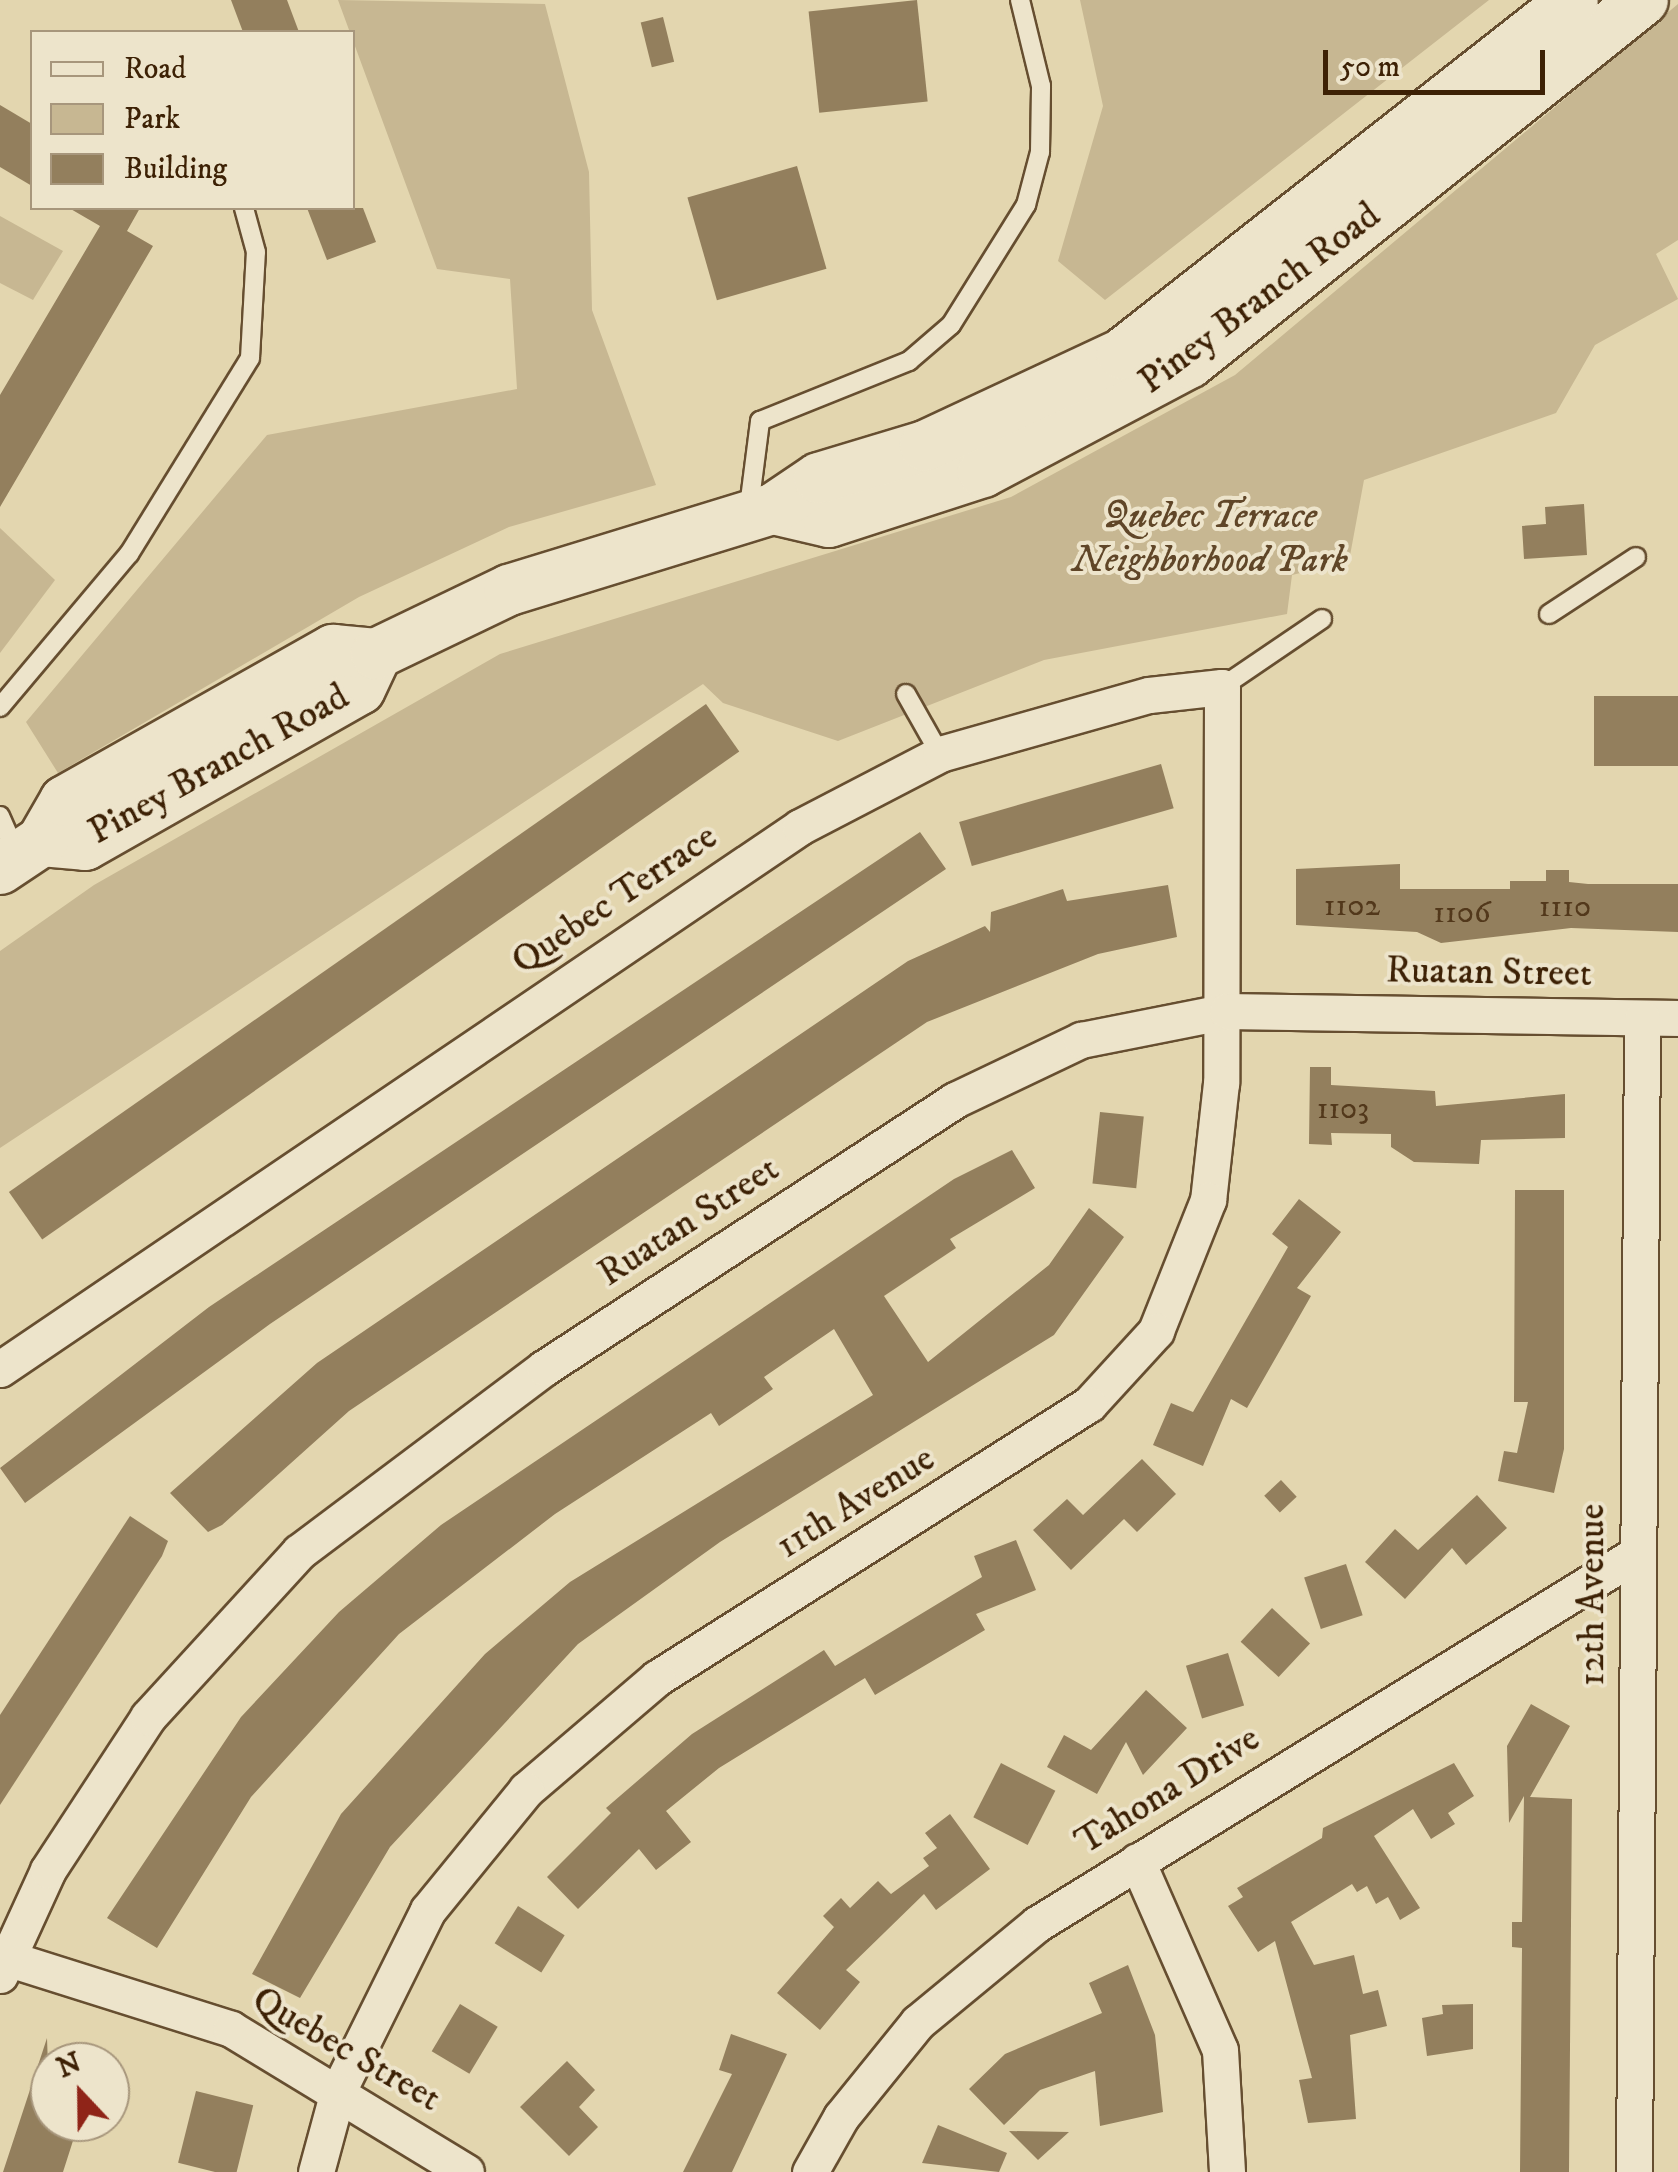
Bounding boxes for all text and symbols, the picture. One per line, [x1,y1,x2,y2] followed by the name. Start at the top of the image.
[30,30,355,210] legend
[1328,30,1550,92] scale bar
[1340,49,1400,86] text: 50 m
[124,51,186,88] text: Road
[124,101,180,138] text: Park
[124,151,227,188] text: Building
[1130,193,1390,405] street label: Piney Branch Road
[1072,494,1348,584] park label: Quebec Terrace Neighborhood Park
[81,675,357,855] street label: Piney Branch Road
[504,815,726,985] street label: Quebec Terrace
[1324,887,1380,925] house number: 1102
[1539,888,1591,926] house number: 1110
[1433,894,1491,932] house number: 1106
[1386,948,1592,998] street label: Ruatan Street
[1317,1090,1369,1128] house number: 1103
[590,1147,788,1297] street label: Ruatan Street
[769,1437,943,1569] street label: 11th Avenue
[1570,1504,1616,1686] street label: 12th Avenue
[1067,1716,1269,1866] street label: Tahona Drive
[244,1978,448,2122] street label: Quebec Street
[30,2042,130,2142] north arrow
[52,2045,87,2086] text: N

